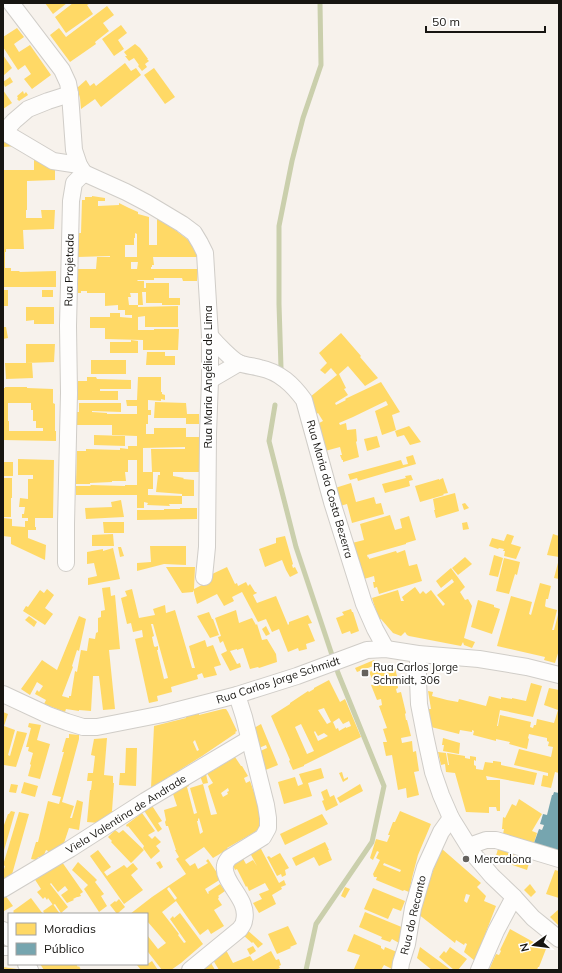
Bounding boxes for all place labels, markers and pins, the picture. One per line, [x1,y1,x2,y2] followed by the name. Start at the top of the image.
[373,660,458,687] place label: Rua Carlos Jorge Schmidt, 306
[360,668,370,678] marker: Rua Carlos Jorge Schmidt, 306
[474,852,531,866] place label: Mercadona
[461,854,471,864] marker: Mercadona

